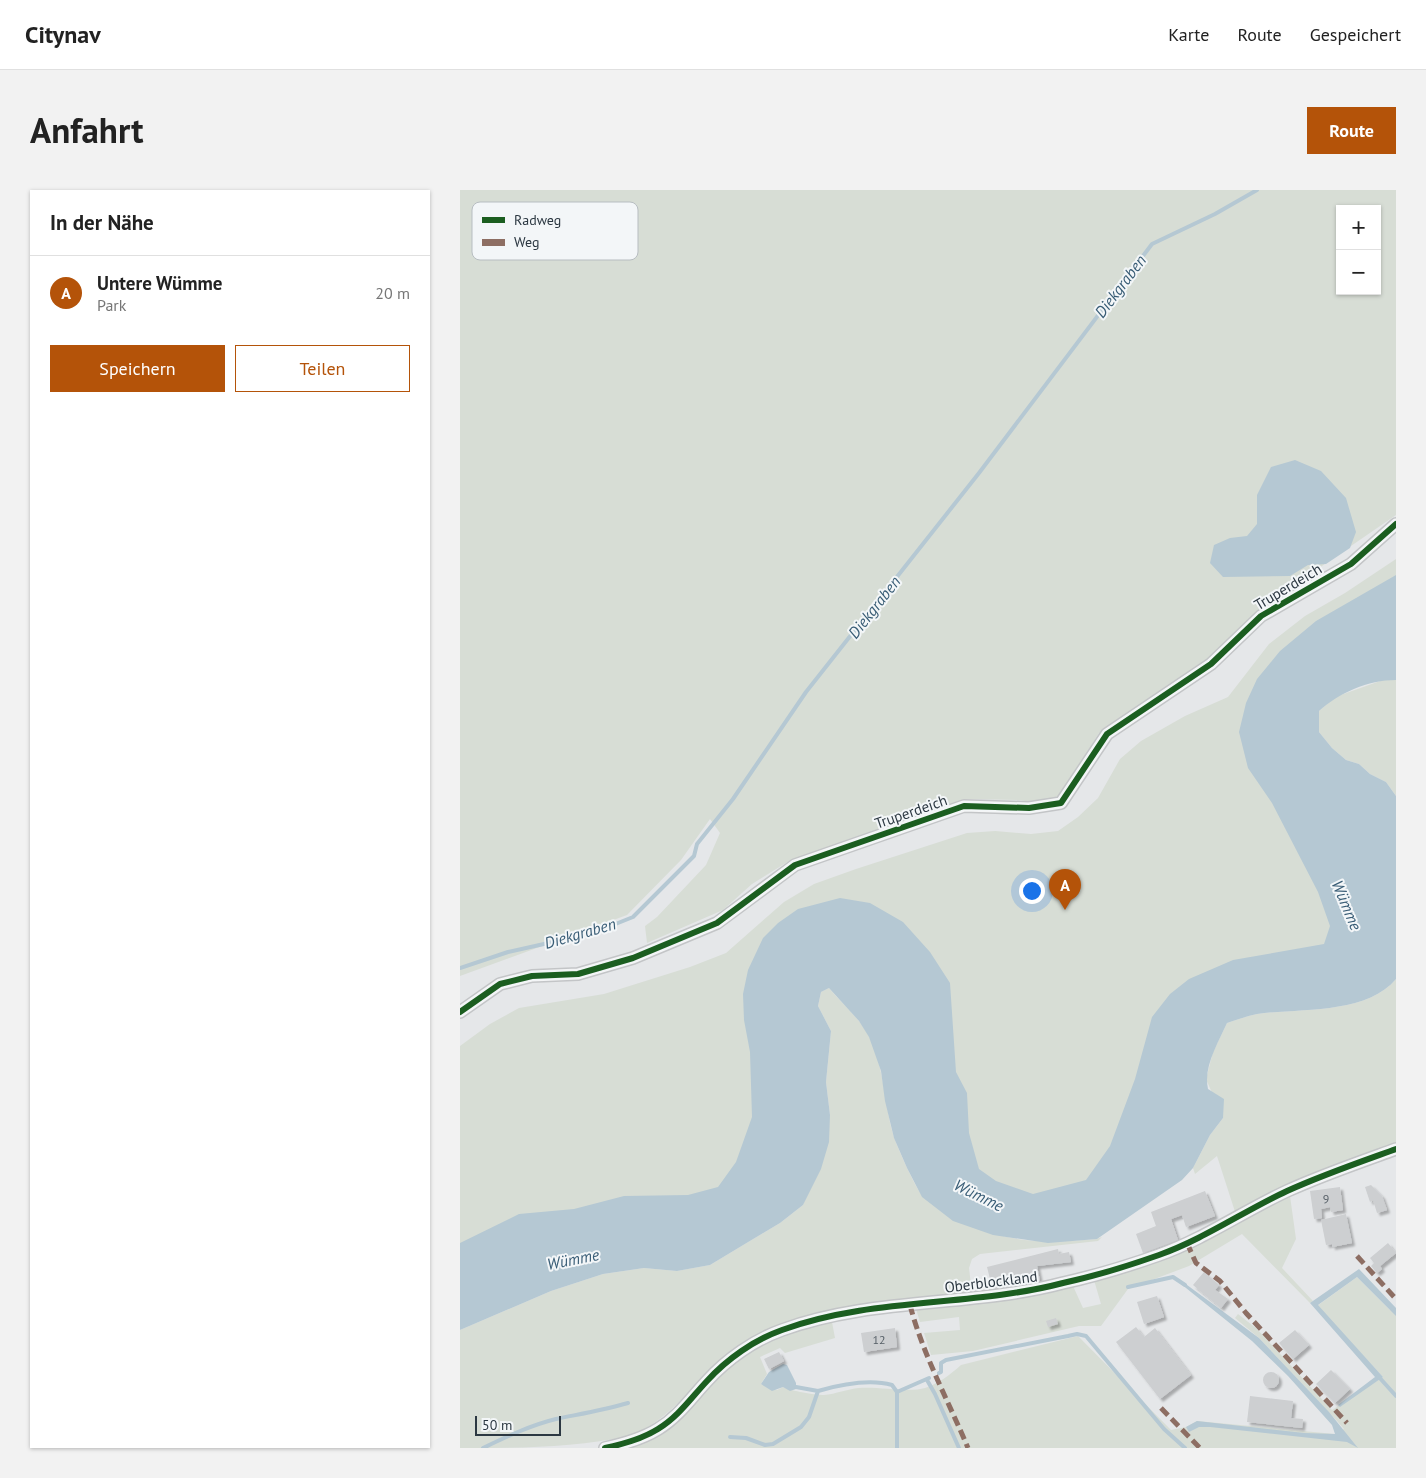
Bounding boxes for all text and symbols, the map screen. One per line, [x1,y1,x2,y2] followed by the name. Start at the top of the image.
[25,19,101,50] text: Citynav
[1168,23,1209,46] text: Karte
[1237,23,1282,46] text: Route
[1310,23,1401,46] text: Gespeichert
[30,107,143,153] text: Anfahrt
[1307,107,1396,154] button: Route
[472,202,638,260] legend
[1336,205,1381,295] map controls
[1336,205,1381,250] button: +
[50,209,154,236] text: In der Nähe
[514,211,561,229] text: Radweg
[514,233,539,251] text: Weg
[1336,250,1381,295] button: −
[1090,251,1150,321] water label: Diekgraben
[97,271,222,295] text: Untere Wümme
[61,283,71,303] text: A
[375,283,410,303] text: 20 m
[97,295,126,315] text: Park
[50,345,225,392] button: Speichern
[235,345,410,392] button: Teilen
[1251,559,1325,614] street label: Truperdeich
[843,572,905,642] water label: Diekgraben
[872,790,950,833] street label: Truperdeich
[1049,869,1081,910] pin: A
[1328,877,1367,934] water label: Wümme
[1019,878,1045,904] your location
[542,913,618,953] water label: Diekgraben
[951,1174,1008,1216] water label: Wümme
[1323,1191,1329,1206] house number: 9
[545,1244,601,1274] water label: Wümme
[943,1266,1039,1297] street label: Oberblockland
[872,1332,886,1347] house number: 12
[475,1413,561,1436] scale bar
[482,1416,512,1434] text: 50 m

